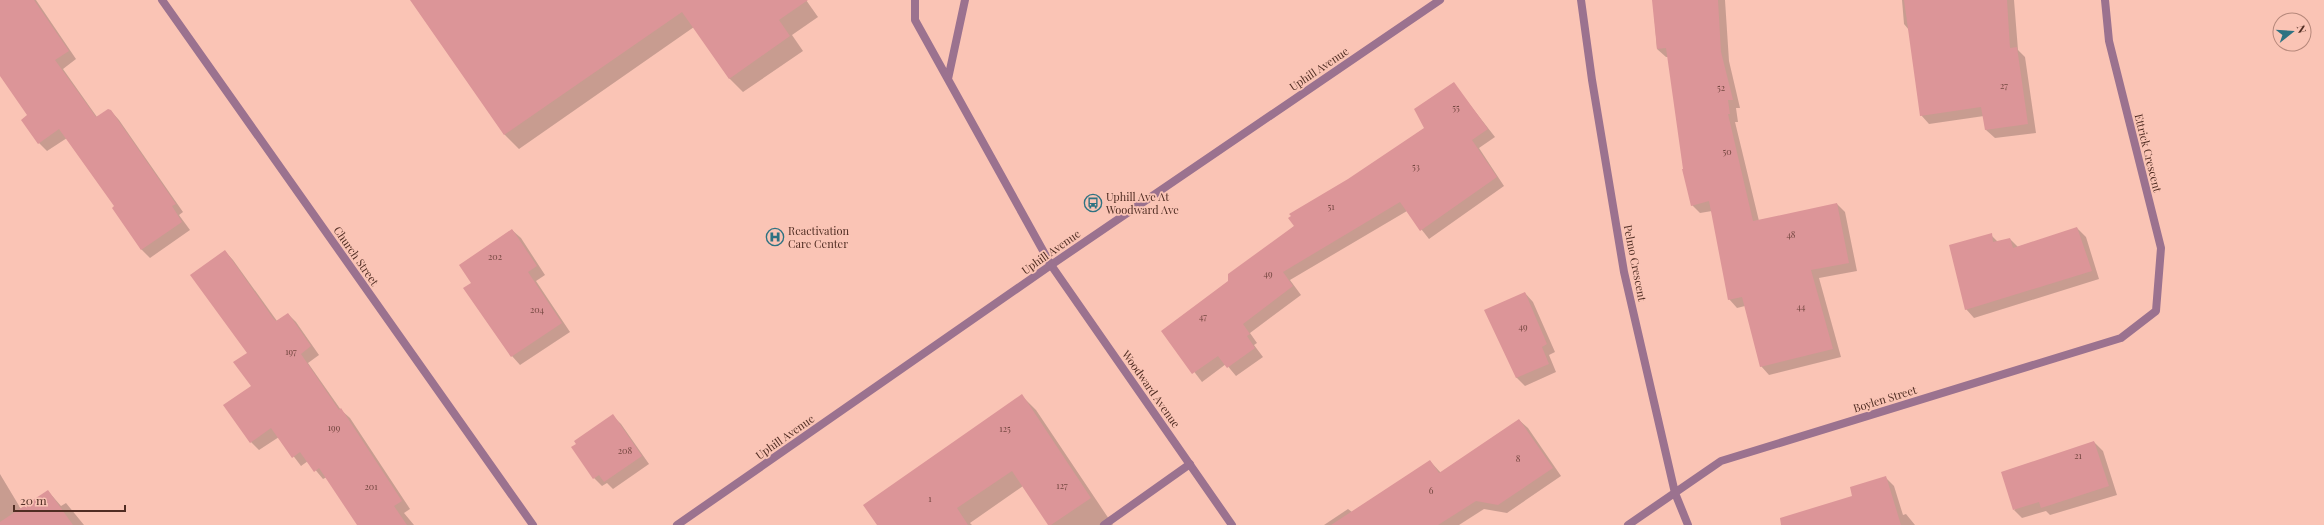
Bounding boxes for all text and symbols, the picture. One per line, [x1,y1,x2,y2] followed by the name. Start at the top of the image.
[2272,12,2312,52] north arrow
[2294,23,2310,35] text: N
[1286,43,1352,94] street label: Uphill Avenue
[2000,79,2008,91] house number: 27
[1717,81,1725,93] house number: 52
[1452,101,1460,113] house number: 55
[2131,112,2165,194] street label: Ettrick Crescent
[1722,145,1732,157] house number: 50
[1412,160,1420,172] house number: 53
[1105,189,1179,217] place label: Uphill Ave At Woodward Ave
[1083,193,1103,213] bus stop icon: Uphill Ave At Woodward Ave
[1327,200,1335,212] house number: 51
[330,223,382,288] street label: Church Street
[788,223,850,251] place label: Reactivation Care Center
[1621,223,1650,303] street label: Pelmo Crescent
[1018,226,1083,277] street label: Uphill Avenue
[765,227,785,247] hospital icon: Reactivation Care Center
[1786,228,1796,240] house number: 48
[488,250,502,262] house number: 202
[1263,267,1273,279] house number: 49
[1797,300,1806,312] house number: 44
[530,303,545,315] house number: 204
[1199,310,1207,322] house number: 47
[1518,320,1528,332] house number: 49
[285,345,297,357] house number: 197
[1119,346,1184,431] street label: Woodward Avenue
[1851,382,1918,415] street label: Boylen Street
[752,411,817,462] street label: Uphill Avenue
[328,421,341,433] house number: 199
[999,422,1011,434] house number: 125
[618,444,633,456] house number: 208
[2074,449,2082,461] house number: 21
[1516,452,1521,464] house number: 8
[1056,479,1068,491] house number: 127
[364,480,378,492] house number: 201
[1429,484,1434,496] house number: 6
[14,487,125,513] scale bar
[20,492,47,508] text: 20 m
[928,492,932,504] house number: 1

